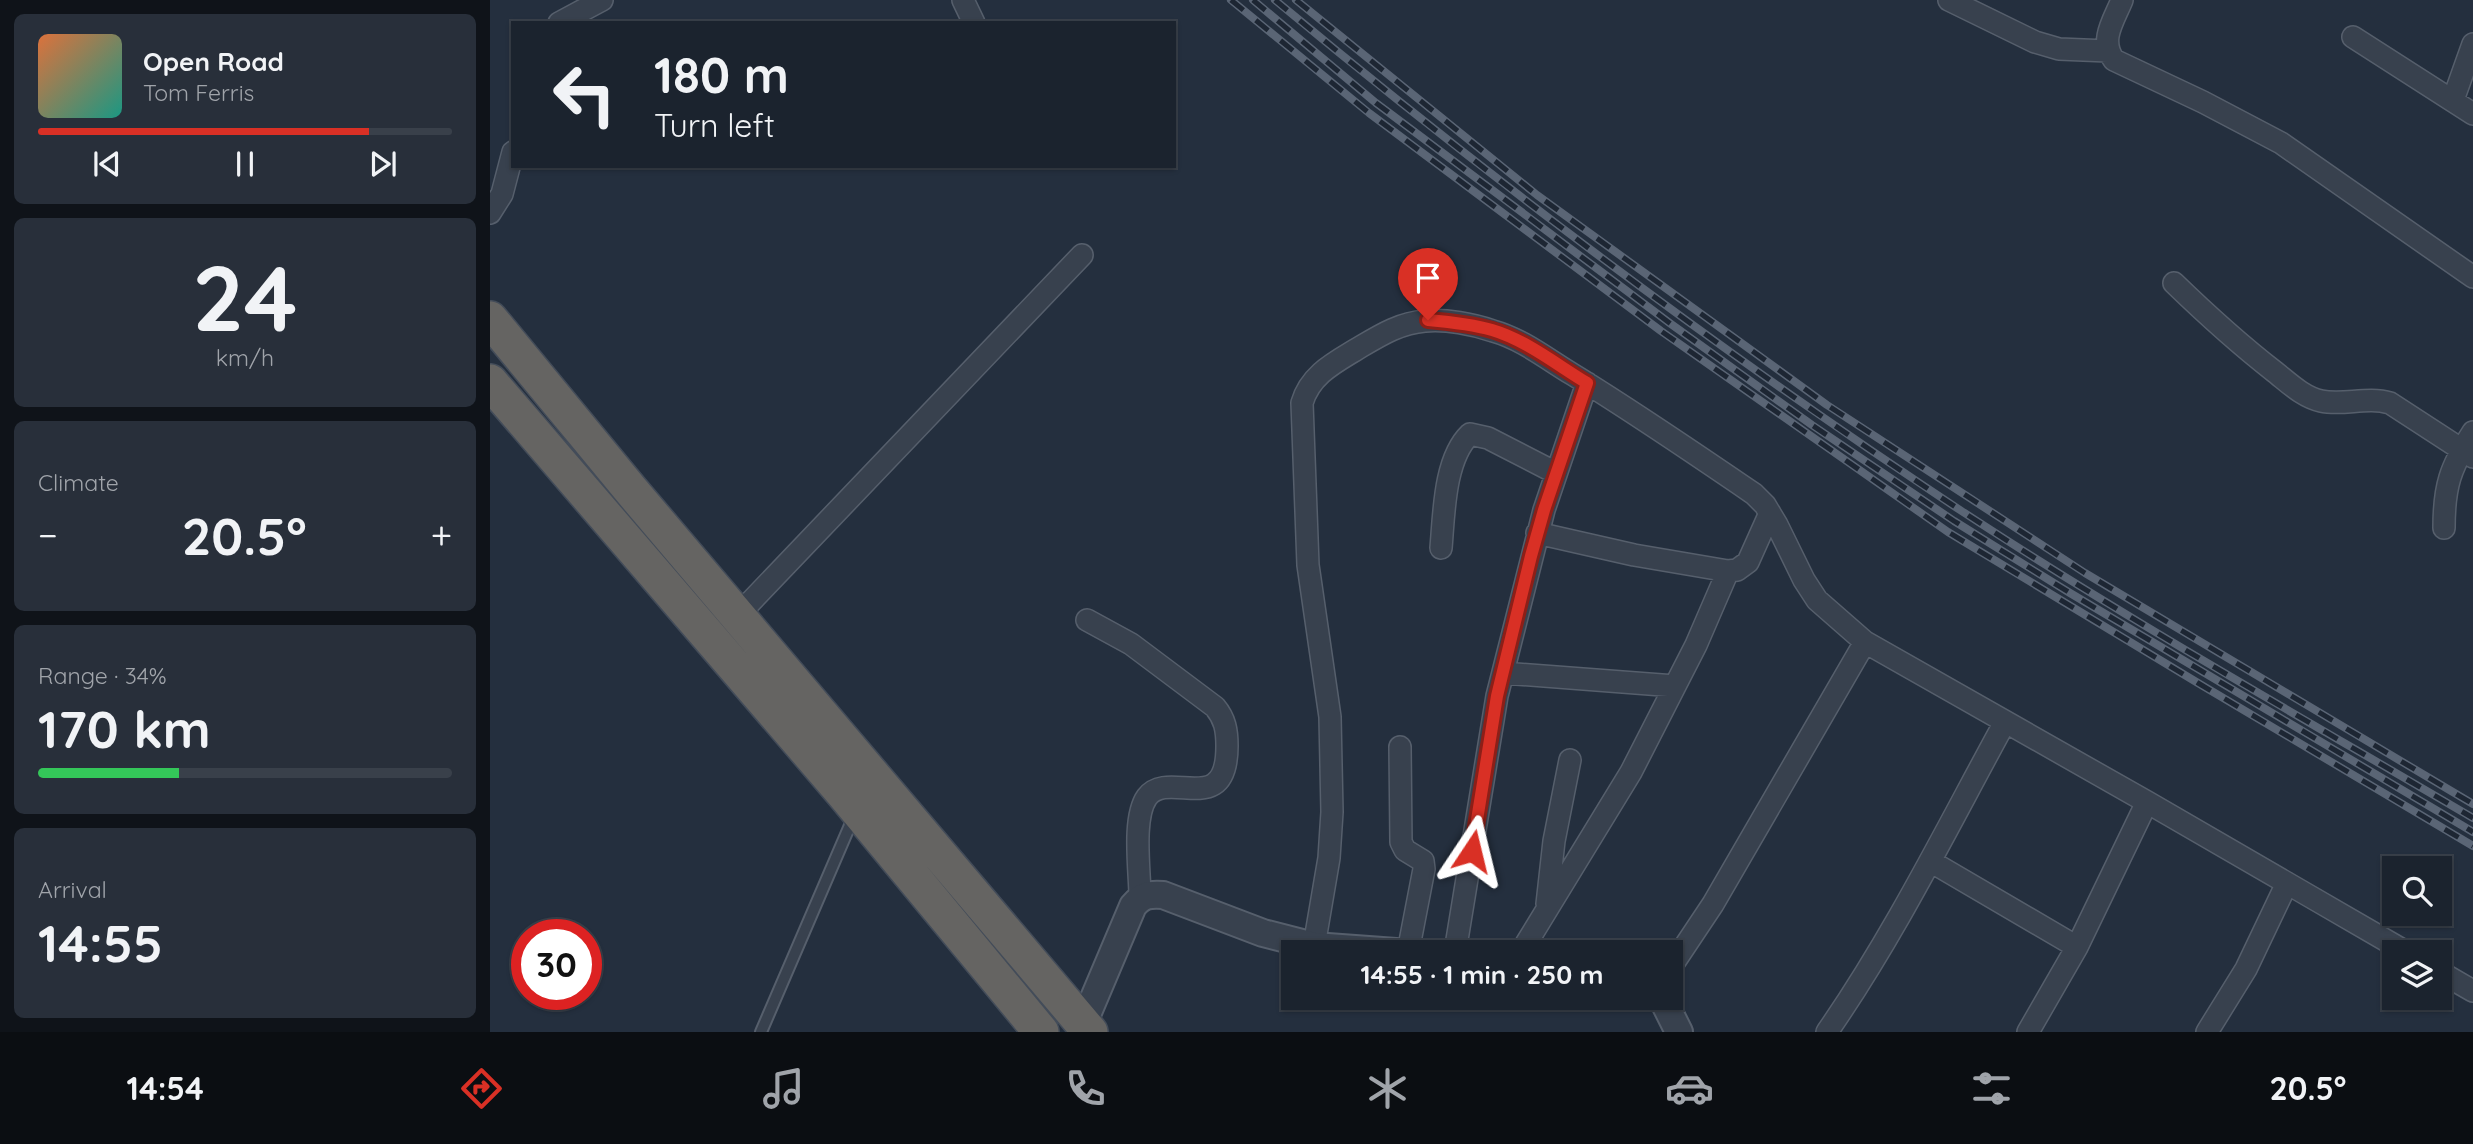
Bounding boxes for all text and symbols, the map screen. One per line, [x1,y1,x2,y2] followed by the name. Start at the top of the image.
[654,44,789,105] text: 180 m
[143,45,284,78] text: Open Road
[539,49,630,140] icon: left
[143,78,254,107] text: Tom Ferris
[654,105,775,145] text: Turn left
[88,145,126,183] icon: previous
[226,145,264,183] icon: pause
[364,145,402,183] icon: next
[192,240,298,354] text: 24
[1398,248,1458,320] pin
[1409,259,1447,297] icon: arrive
[216,343,274,372] text: km/h
[38,468,119,497] text: Climate
[182,503,307,568] text: 20.5°
[38,511,58,559] text: −
[431,511,452,559] text: +
[38,661,167,690] text: Range · 34%
[38,696,211,761] text: 170 km
[1435,814,1509,888] position arrow
[2382,856,2452,1010] map controls
[2382,856,2452,926] button: search
[38,875,107,904] text: Arrival
[38,910,163,975] text: 14:55
[511,919,602,1010] speed limit sign: 30
[2382,940,2452,1010] button: layers
[1360,958,1604,991] text: 14:55 · 1 min · 250 m
[457,1064,506,1113] icon: directions
[759,1064,808,1113] icon: music
[1061,1064,1110,1113] icon: phone
[1363,1064,1412,1113] icon: climate
[1665,1064,1714,1113] icon: car
[1967,1064,2016,1113] icon: filters
[127,1068,204,1108] text: 14:54
[2270,1068,2346,1108] text: 20.5°

